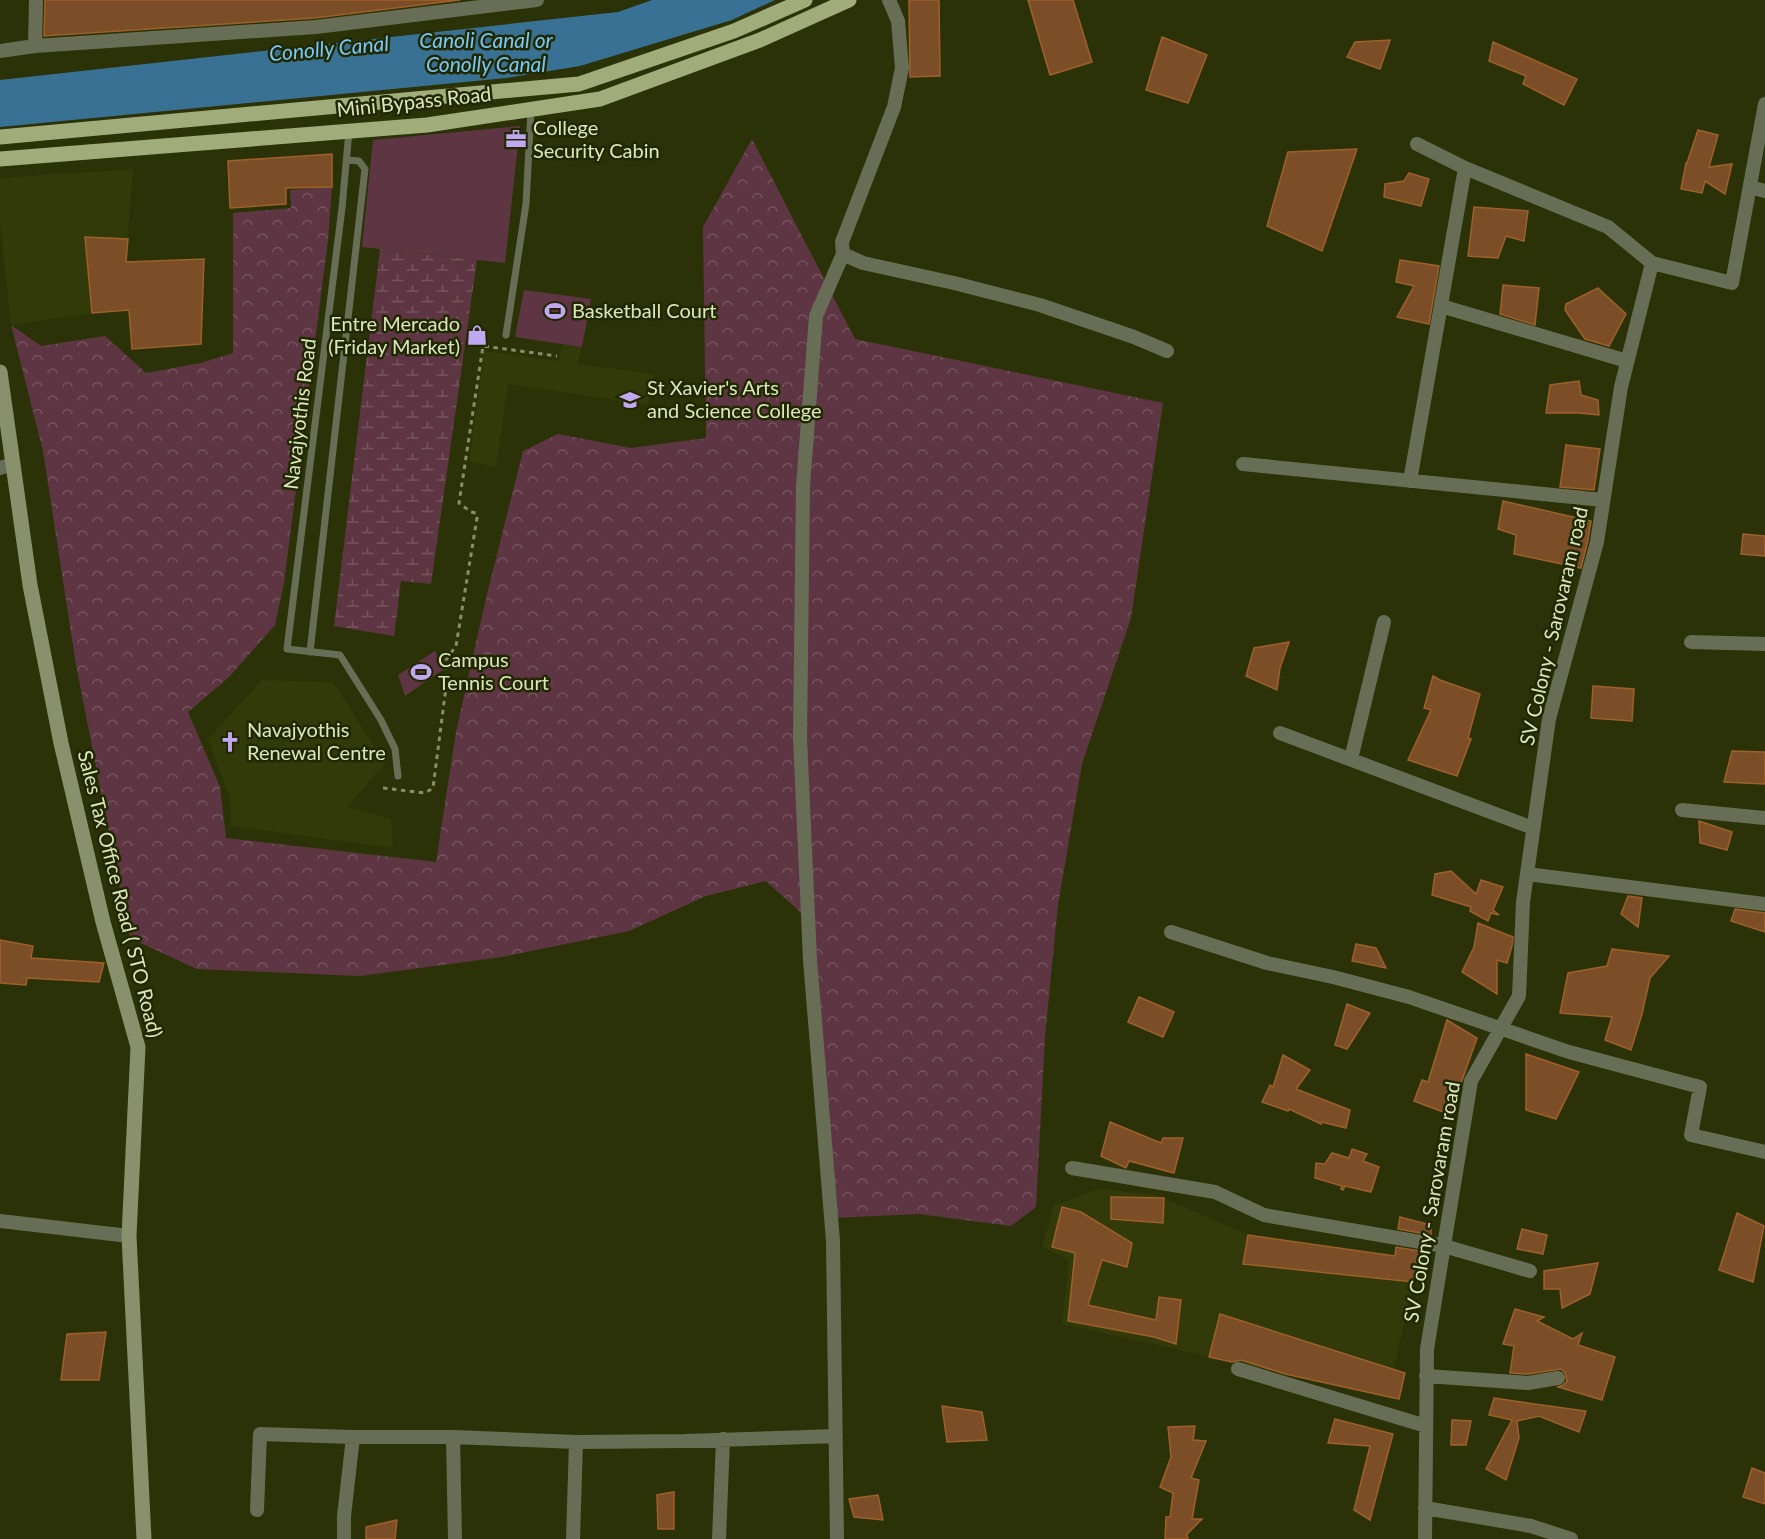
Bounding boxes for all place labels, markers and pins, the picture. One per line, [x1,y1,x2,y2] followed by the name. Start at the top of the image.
[533,115,660,162] place label: College Security Cabin
[504,127,528,151] office icon: College Security Cabin
[572,298,716,322] place label: Basketball Court
[543,299,567,323] sports icon: Basketball Court
[328,311,460,358] place label: Entre Mercado (Friday Market)
[465,323,489,347] shop icon: Entre Mercado (Friday Market)
[647,375,822,422] place label: St Xavier's Arts and Science College
[618,388,642,412] school or university icon: St Xavier's Arts and Science College
[438,647,549,694] place label: Campus Tennis Court
[409,660,433,684] sports icon: Campus Tennis Court
[247,717,386,764] place label: Navajyothis Renewal Centre
[218,730,242,754] church icon: Navajyothis Renewal Centre

